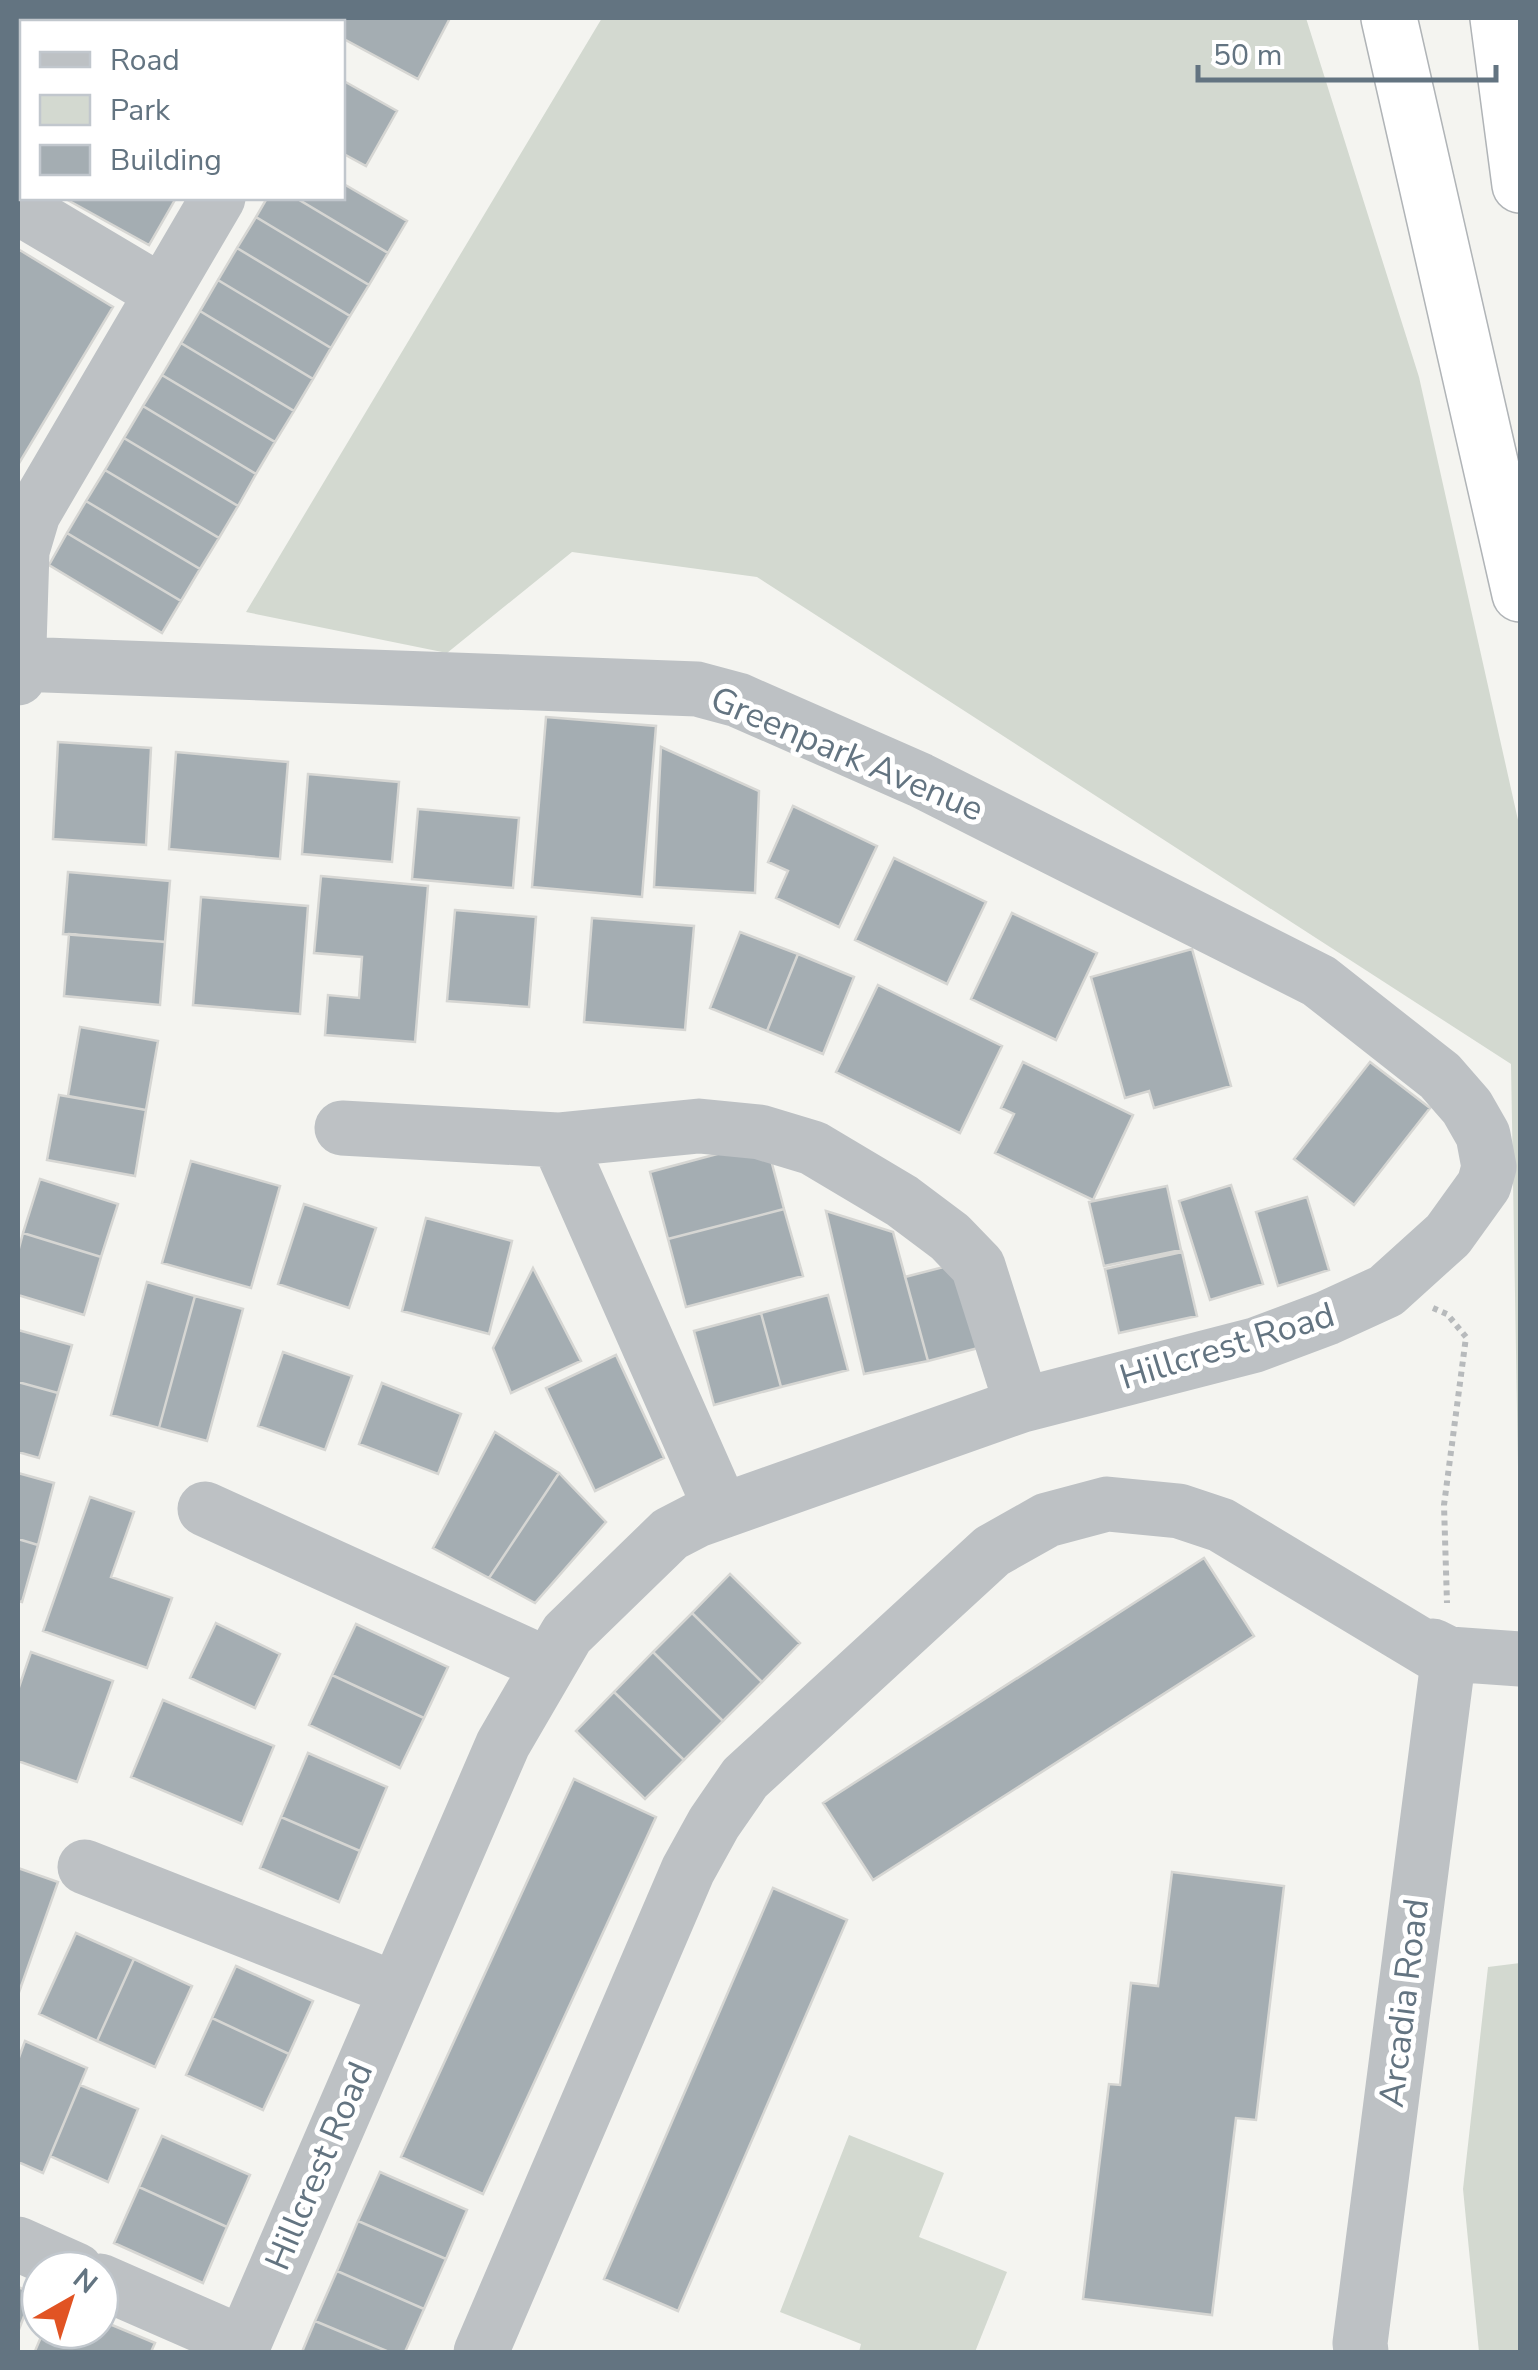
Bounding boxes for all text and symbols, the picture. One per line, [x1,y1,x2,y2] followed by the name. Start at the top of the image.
[20,20,345,200] legend
[1198,20,1496,82] scale bar
[1213,35,1282,76] text: 50 m
[110,40,180,81] text: Road
[110,90,171,131] text: Park
[110,140,222,181] text: Building
[703,675,991,833] street label: Greenpark Avenue
[1114,1291,1340,1401] street label: Hillcrest Road
[1368,1896,1440,2110] street label: Arcadia Road
[254,2055,384,2277] street label: Hillcrest Road
[20,2250,120,2350] north arrow
[65,2260,105,2303] text: N

